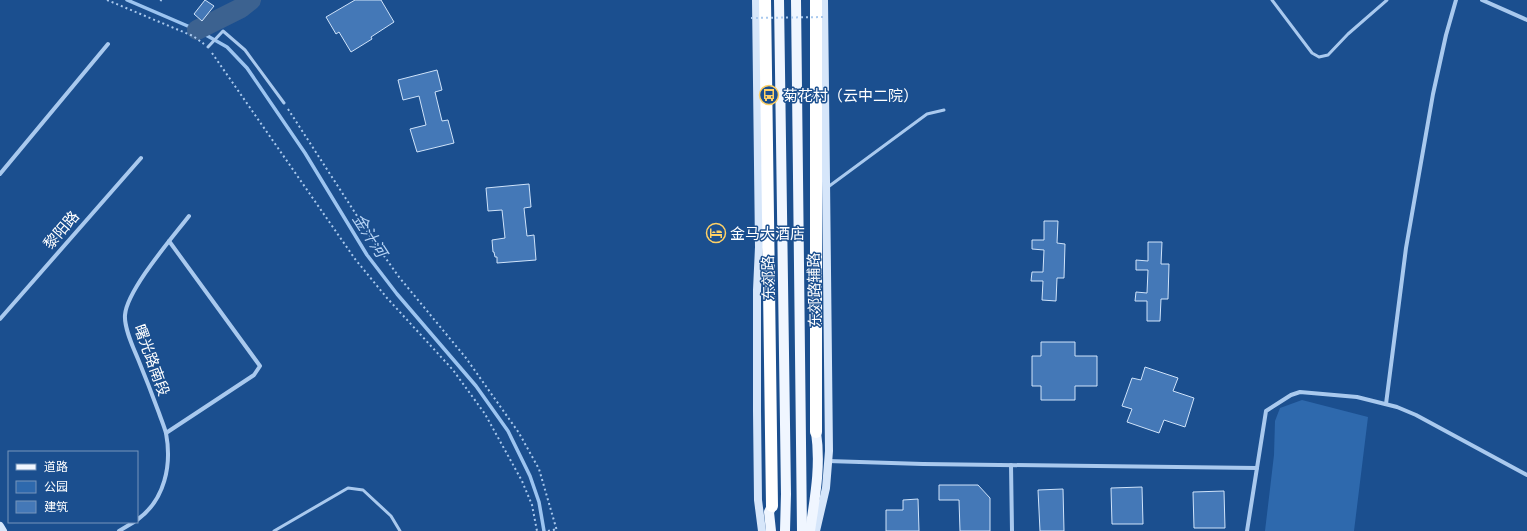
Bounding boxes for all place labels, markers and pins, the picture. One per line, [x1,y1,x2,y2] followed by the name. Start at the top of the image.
[758,84,780,106] bus stop icon: 菊花村（云中二院）
[783,86,918,105] place label: 菊花村（云中二院）
[705,222,727,244] hotel icon: 金马大酒店
[730,224,805,243] place label: 金马大酒店

